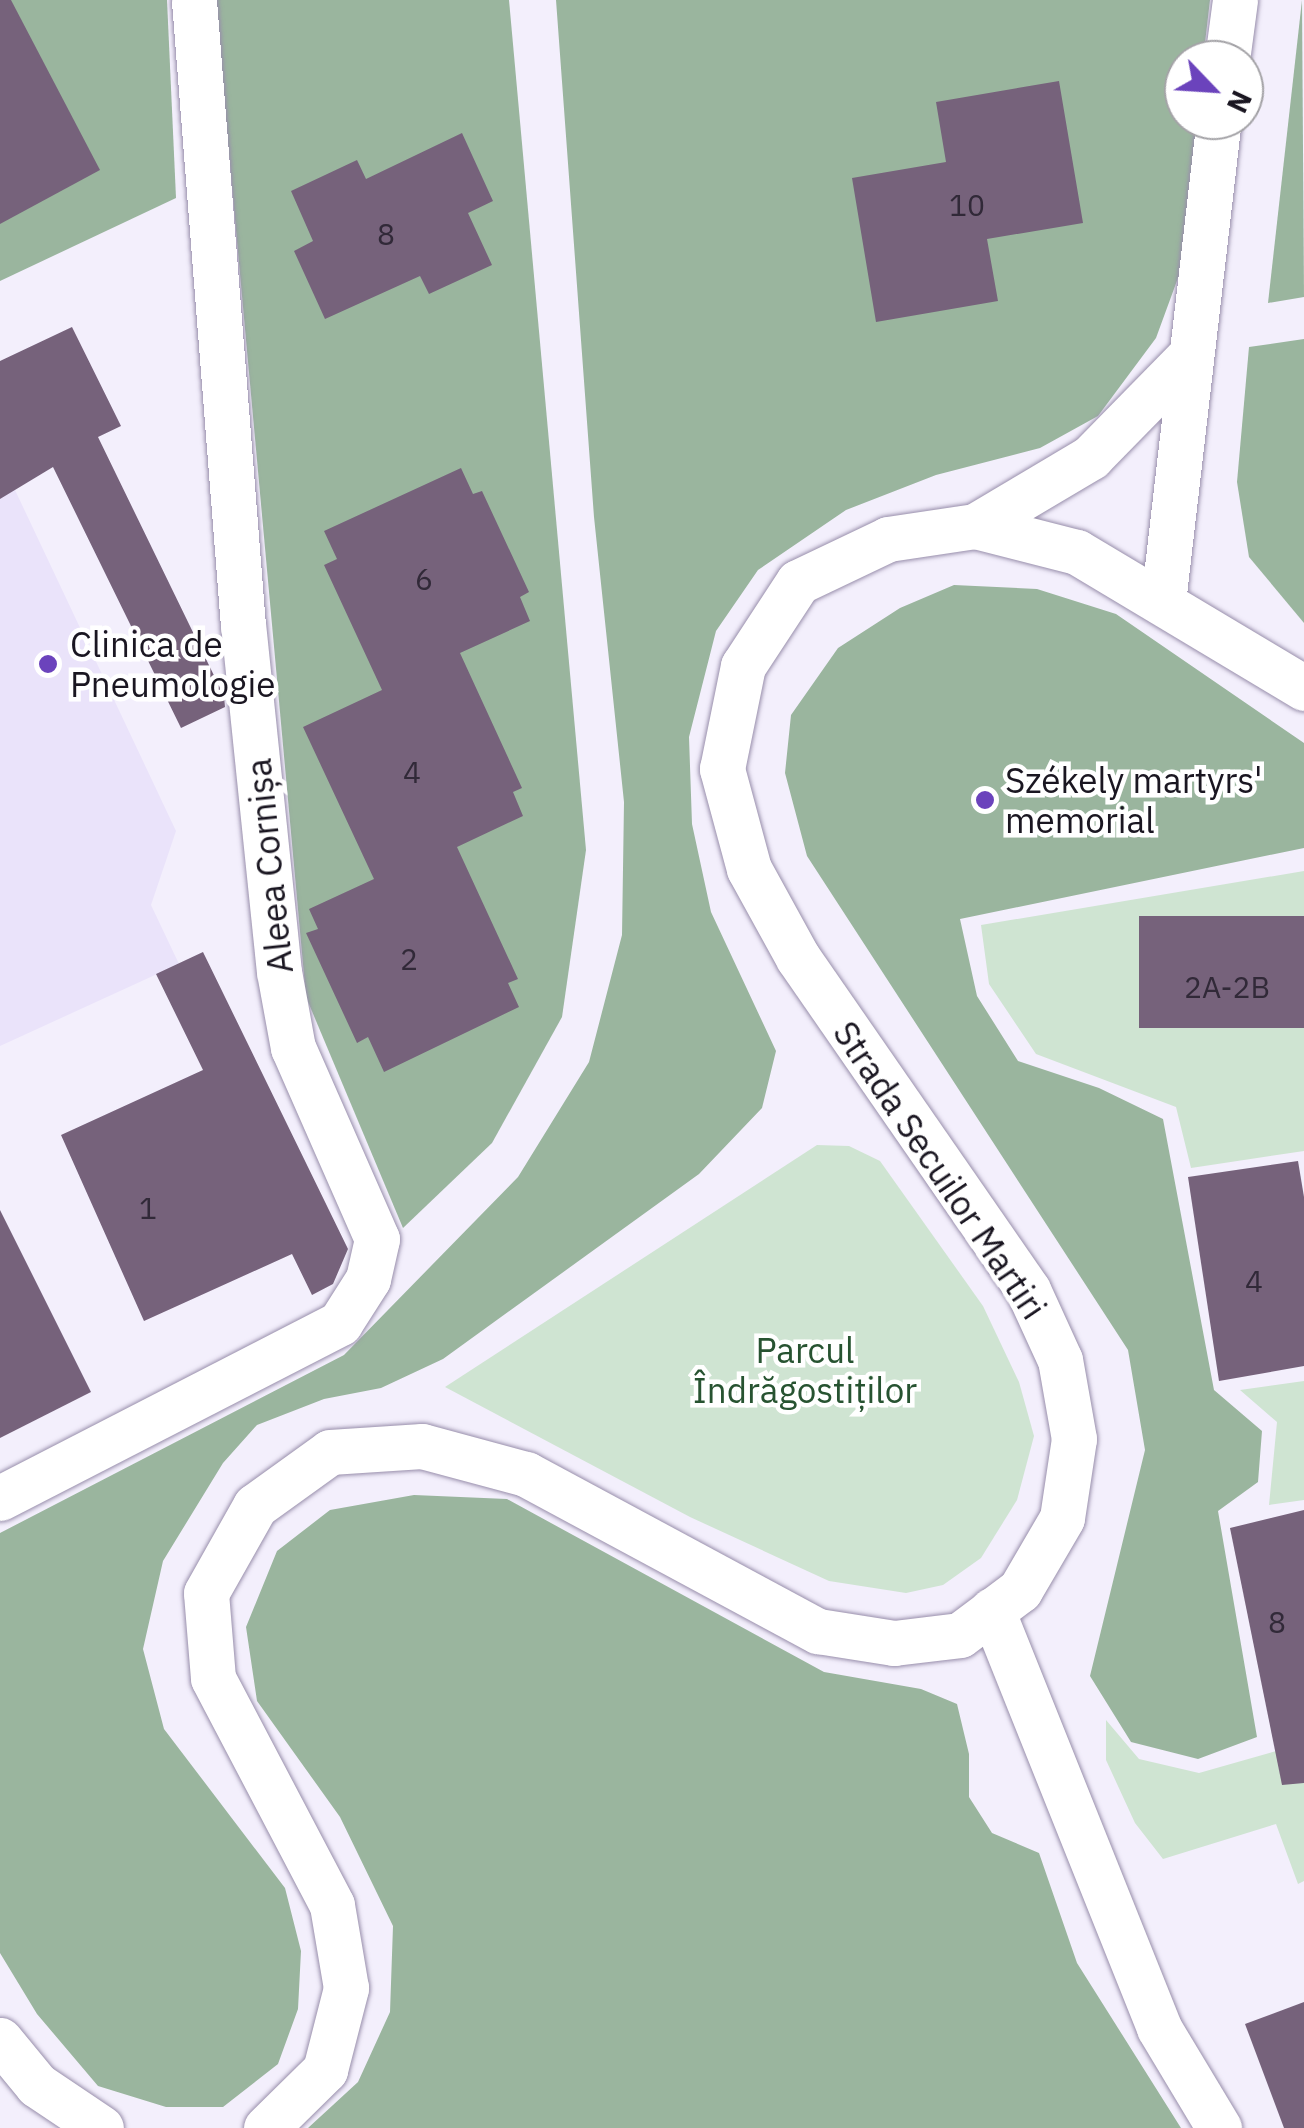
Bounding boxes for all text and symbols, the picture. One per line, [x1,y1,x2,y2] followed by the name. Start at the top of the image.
[1164,40,1264,140] north arrow
[1219,85,1261,119] text: N
[949,187,985,223] house number: 10
[377,216,395,252] house number: 8
[415,561,433,597] house number: 6
[70,623,276,705] place label: Clinica de Pneumologie
[35,651,61,677] marker: Clinica de Pneumologie
[403,754,421,790] house number: 4
[237,756,301,976] street label: Aleea Cornișa
[1005,759,1262,841] place label: Székely martyrs' memorial
[974,789,996,811] marker: Székely martyrs' memorial
[400,941,418,977] house number: 2
[1184,969,1270,1005] house number: 2A-2B
[825,1013,1055,1327] street label: Strada Secuilor Martiri
[139,1190,157,1226] house number: 1
[1245,1263,1263,1299] house number: 4
[693,1329,917,1411] park label: Parcul Îndrăgostiților
[1268,1604,1286,1640] house number: 8

